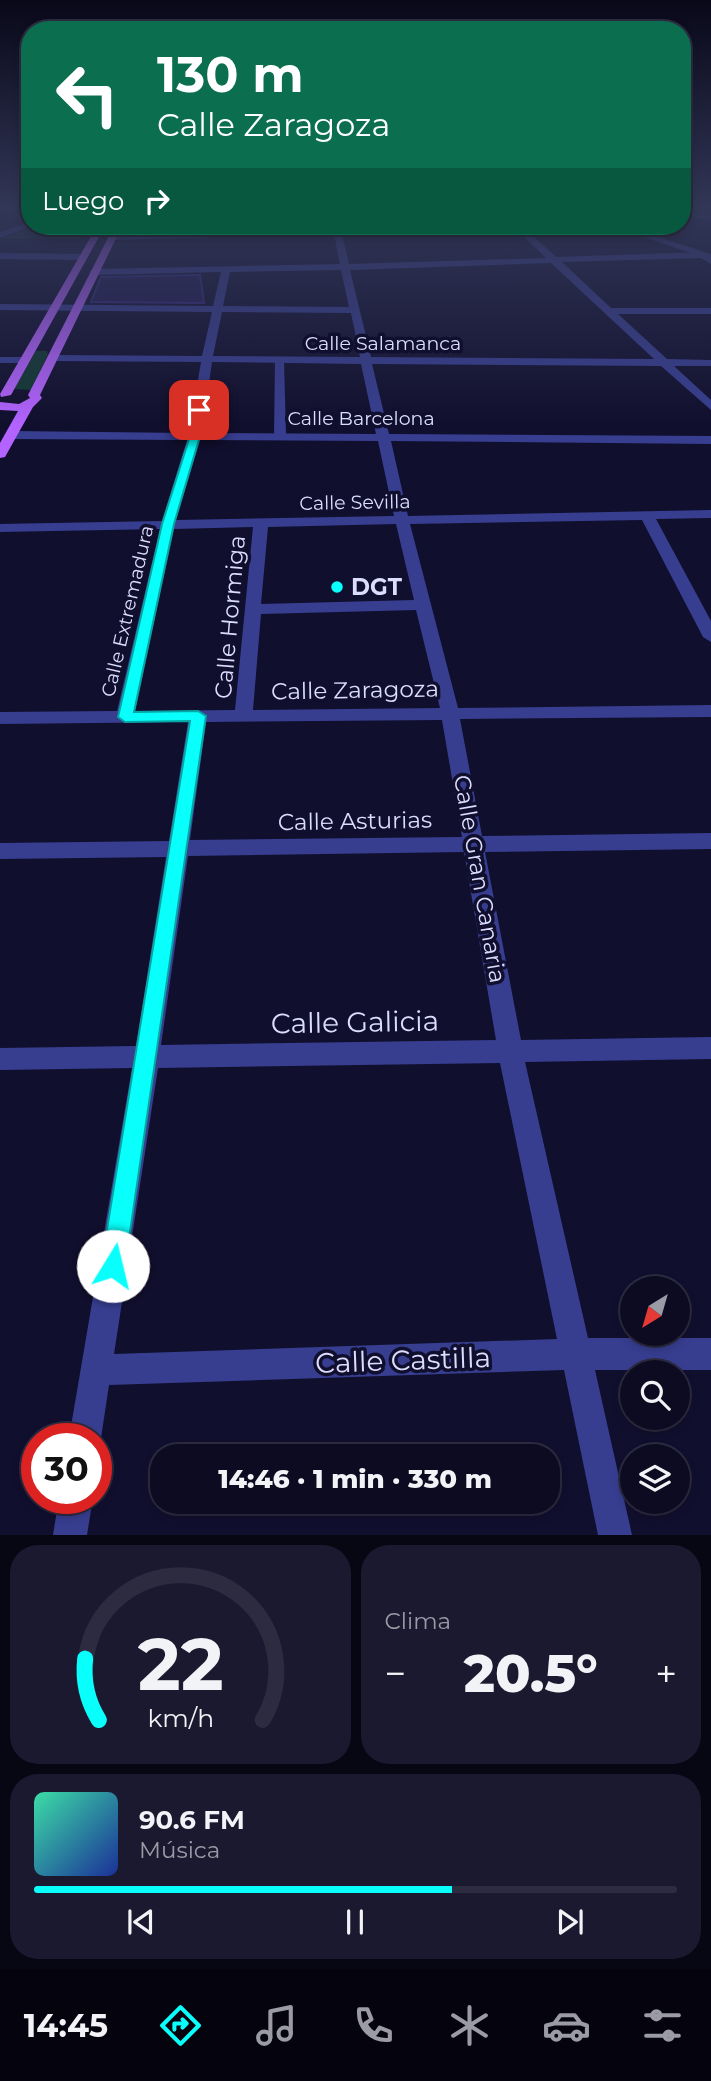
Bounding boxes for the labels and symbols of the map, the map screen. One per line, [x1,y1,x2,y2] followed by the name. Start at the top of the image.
[305,332,461,355] street label: Calle Salamanca
[169,380,229,440] pin
[287,407,435,430] street label: Calle Barcelona
[299,490,411,515] street label: Calle Sevilla
[97,523,158,699] street label: Calle Extremadura
[209,534,251,700] street label: Calle Hormiga
[351,573,403,601] place label: DGT
[329,579,345,595] marker: DGT
[271,675,439,705] street label: Calle Zaragoza
[448,773,512,985] street label: Calle Gran Canaria
[278,806,432,836] street label: Calle Asturias
[271,1004,439,1040] street label: Calle Galicia
[76,1229,150,1303] position arrow
[620,1276,690,1346] north arrow
[315,1340,491,1380] street label: Calle Castilla
[21,1423,112,1514] speed limit sign: 30

